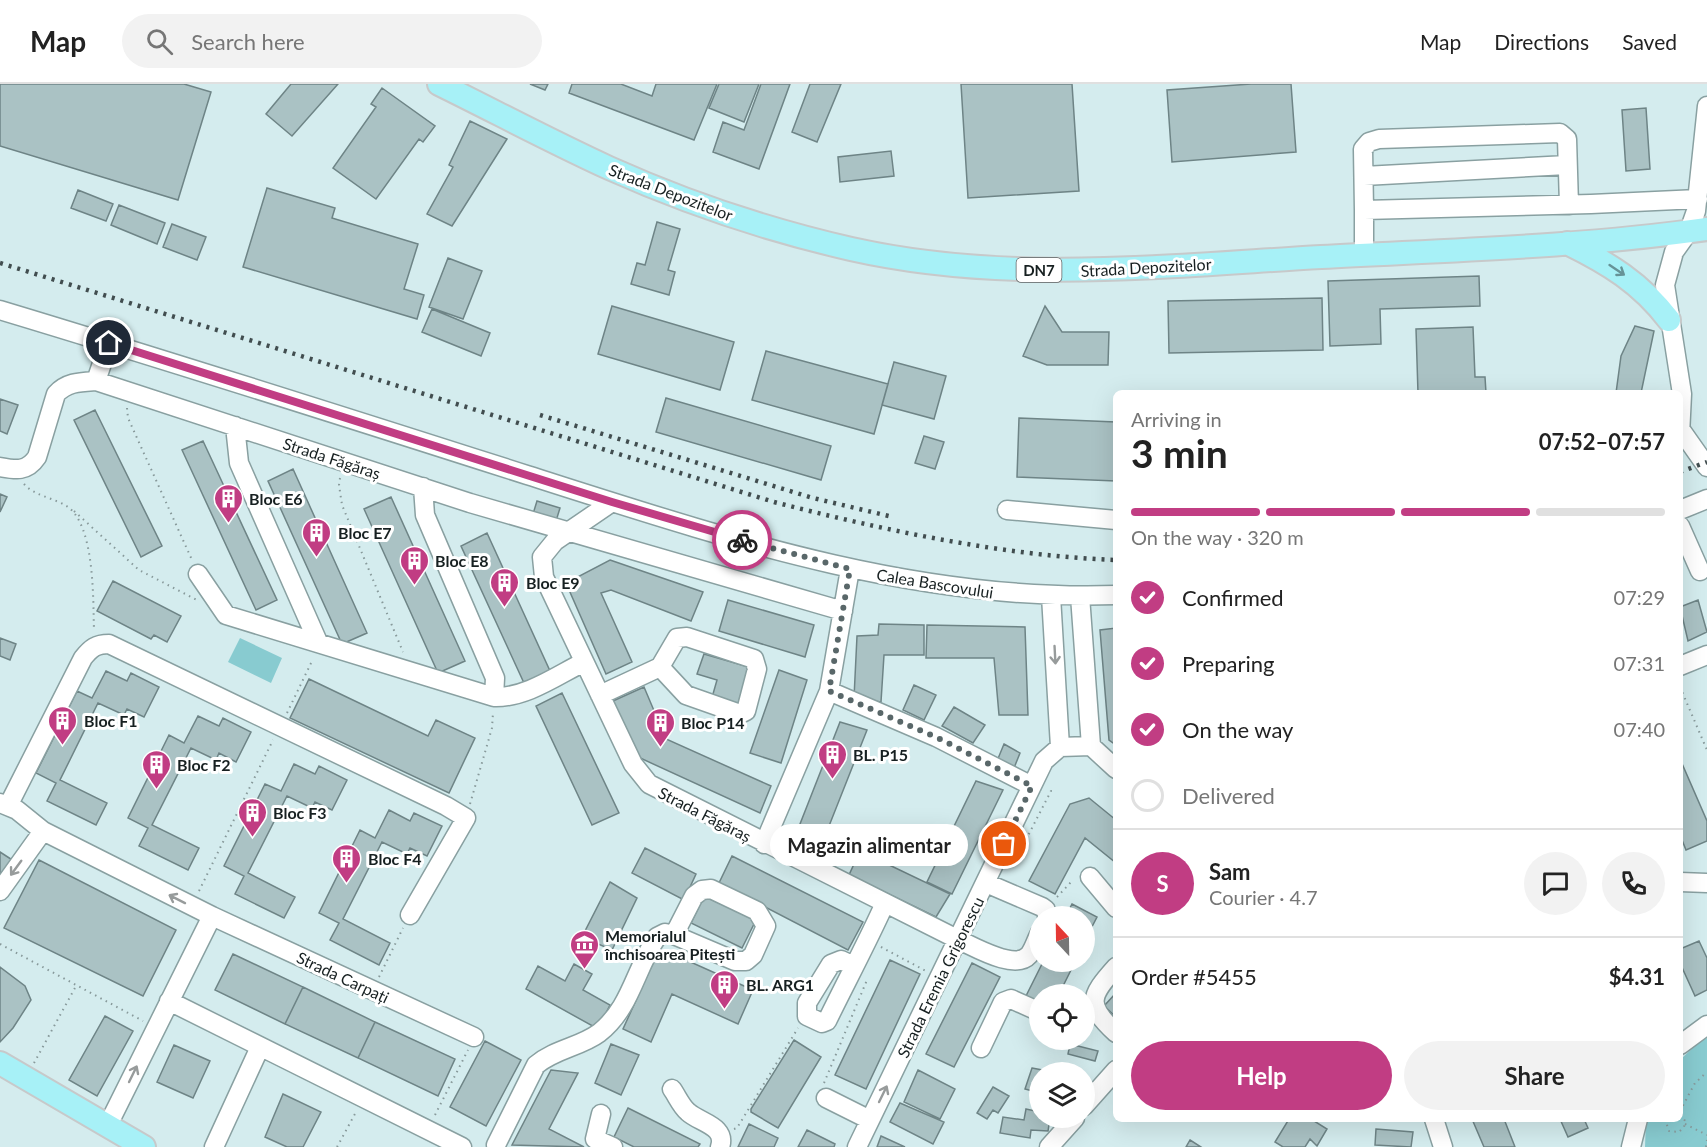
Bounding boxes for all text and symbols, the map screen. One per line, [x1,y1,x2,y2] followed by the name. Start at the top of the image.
[122,14,542,68] search box
[30,24,86,58] text: Map
[143,25,176,58] icon: search
[191,28,305,55] text: Search here
[1420,29,1461,54] text: Map
[1494,29,1589,54] text: Directions
[1622,29,1677,54] text: Saved
[606,160,736,224] street label: Strada Depozitelor
[1080,254,1212,280] street label: Strada Depozitelor
[1016,258,1062,282] road number: DN7
[1609,263,1626,276] one-way arrow
[83,317,134,368] pin
[92,326,125,359] icon: home
[1131,407,1222,431] text: Arriving in
[1539,428,1665,455] text: 07:52–07:57
[1131,430,1228,476] text: 3 min
[281,433,383,483] street label: Strada Făgăraș
[212,482,244,524] building icon: Bloc E6
[249,489,303,508] place label: Bloc E6
[712,510,772,570] courier
[301,516,333,558] building icon: Bloc E7
[338,523,392,542] place label: Bloc E7
[726,524,759,557] icon: bike
[1131,525,1304,549] text: On the way · 320 m
[398,544,430,586] building icon: Bloc E8
[435,551,489,570] place label: Bloc E8
[875,564,995,602] street label: Calea Bascovului
[489,566,521,608] building icon: Bloc E9
[526,573,580,592] place label: Bloc E9
[1131,581,1164,614] icon: check
[1182,584,1284,611] text: Confirmed
[1614,585,1665,609] text: 07:29
[1050,644,1061,664] one-way arrow
[1131,647,1164,680] icon: check
[1182,650,1274,677] text: Preparing
[1614,651,1665,675] text: 07:31
[47,704,79,746] building icon: Bloc F1
[644,706,676,748] building icon: Bloc P14
[84,711,138,730] place label: Bloc F1
[681,713,745,732] place label: Bloc P14
[1131,713,1164,746] icon: check
[1182,716,1293,743] text: On the way
[1614,717,1665,741] text: 07:40
[816,738,848,780] building icon: BL. P15
[853,745,908,764] place label: BL. P15
[140,748,172,790] building icon: Bloc F2
[177,755,231,774] place label: Bloc F2
[1182,782,1275,809] text: Delivered
[655,783,755,846] street label: Strada Făgăraș
[236,796,268,838] building icon: Bloc F3
[273,803,327,822] place label: Bloc F3
[978,818,1029,869] pin
[770,823,968,865] callout: Magazin alimentar
[987,827,1020,860] icon: bag
[787,833,951,857] text: Magazin alimentar
[331,842,363,884] building icon: Bloc F4
[368,849,422,868] place label: Bloc F4
[1524,852,1587,915] button: chat
[1602,852,1665,915] button: phone
[1209,858,1251,885] text: Sam
[10,860,23,876] one-way arrow
[1156,870,1169,897] text: S
[1209,885,1318,909] text: Courier · 4.7
[168,892,186,904] one-way arrow
[893,893,987,1061] street label: Strada Eremia Grigorescu
[1029,906,1095,972] north arrow
[1029,906,1095,1128] map controls
[604,926,735,963] place label: Memorialul închisoarea Pitești
[568,928,600,970] museum icon: Memorialul închisoarea Pitești
[294,947,392,1007] street label: Strada Carpați
[1131,963,1257,990] text: Order #5455
[1609,963,1665,990] text: $4.31
[709,968,741,1010] building icon: BL. ARG1
[746,975,814,994] place label: BL. ARG1
[1029,984,1095,1050] button: locate
[1131,1041,1392,1110] button: Help
[1404,1041,1665,1110] button: Share
[1029,1062,1095,1128] button: layers
[127,1066,139,1084] one-way arrow
[877,1086,889,1104] one-way arrow

